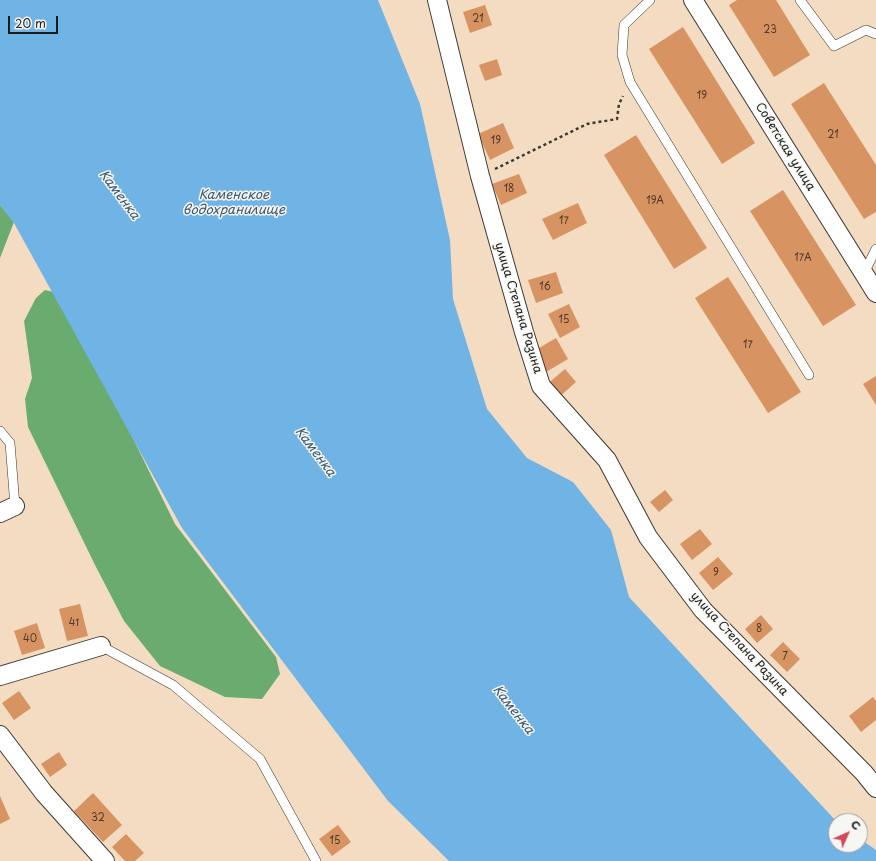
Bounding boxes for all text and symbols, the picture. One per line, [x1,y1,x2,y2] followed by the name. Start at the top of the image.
[10,8,60,34] scale bar
[472,13,484,25] house number: 21
[15,14,46,32] text: 20 m
[763,24,777,36] house number: 23
[697,90,707,102] house number: 19
[752,100,818,194] street label: Советская улица
[827,129,839,141] house number: 21
[491,135,501,147] house number: 19
[95,167,143,223] water label: Каменка
[504,183,514,195] house number: 18
[183,187,285,218] water label: Каменское водохранилище
[646,195,664,207] house number: 19А
[559,215,569,227] house number: 17
[491,241,545,375] street label: улица Степана Разина
[794,252,812,264] house number: 17А
[539,281,551,293] house number: 16
[559,314,569,326] house number: 15
[743,339,753,351] house number: 17
[291,424,339,480] water label: Каменка
[713,567,719,579] house number: 9
[687,589,791,699] street label: улица Степана Разина
[69,617,79,629] house number: 41
[756,623,762,635] house number: 8
[23,633,37,645] house number: 40
[782,651,788,663] house number: 7
[489,683,537,737] water label: Каменка
[91,812,105,824] house number: 32
[828,813,868,853] north arrow
[847,816,865,834] text: С
[330,835,340,847] house number: 15

